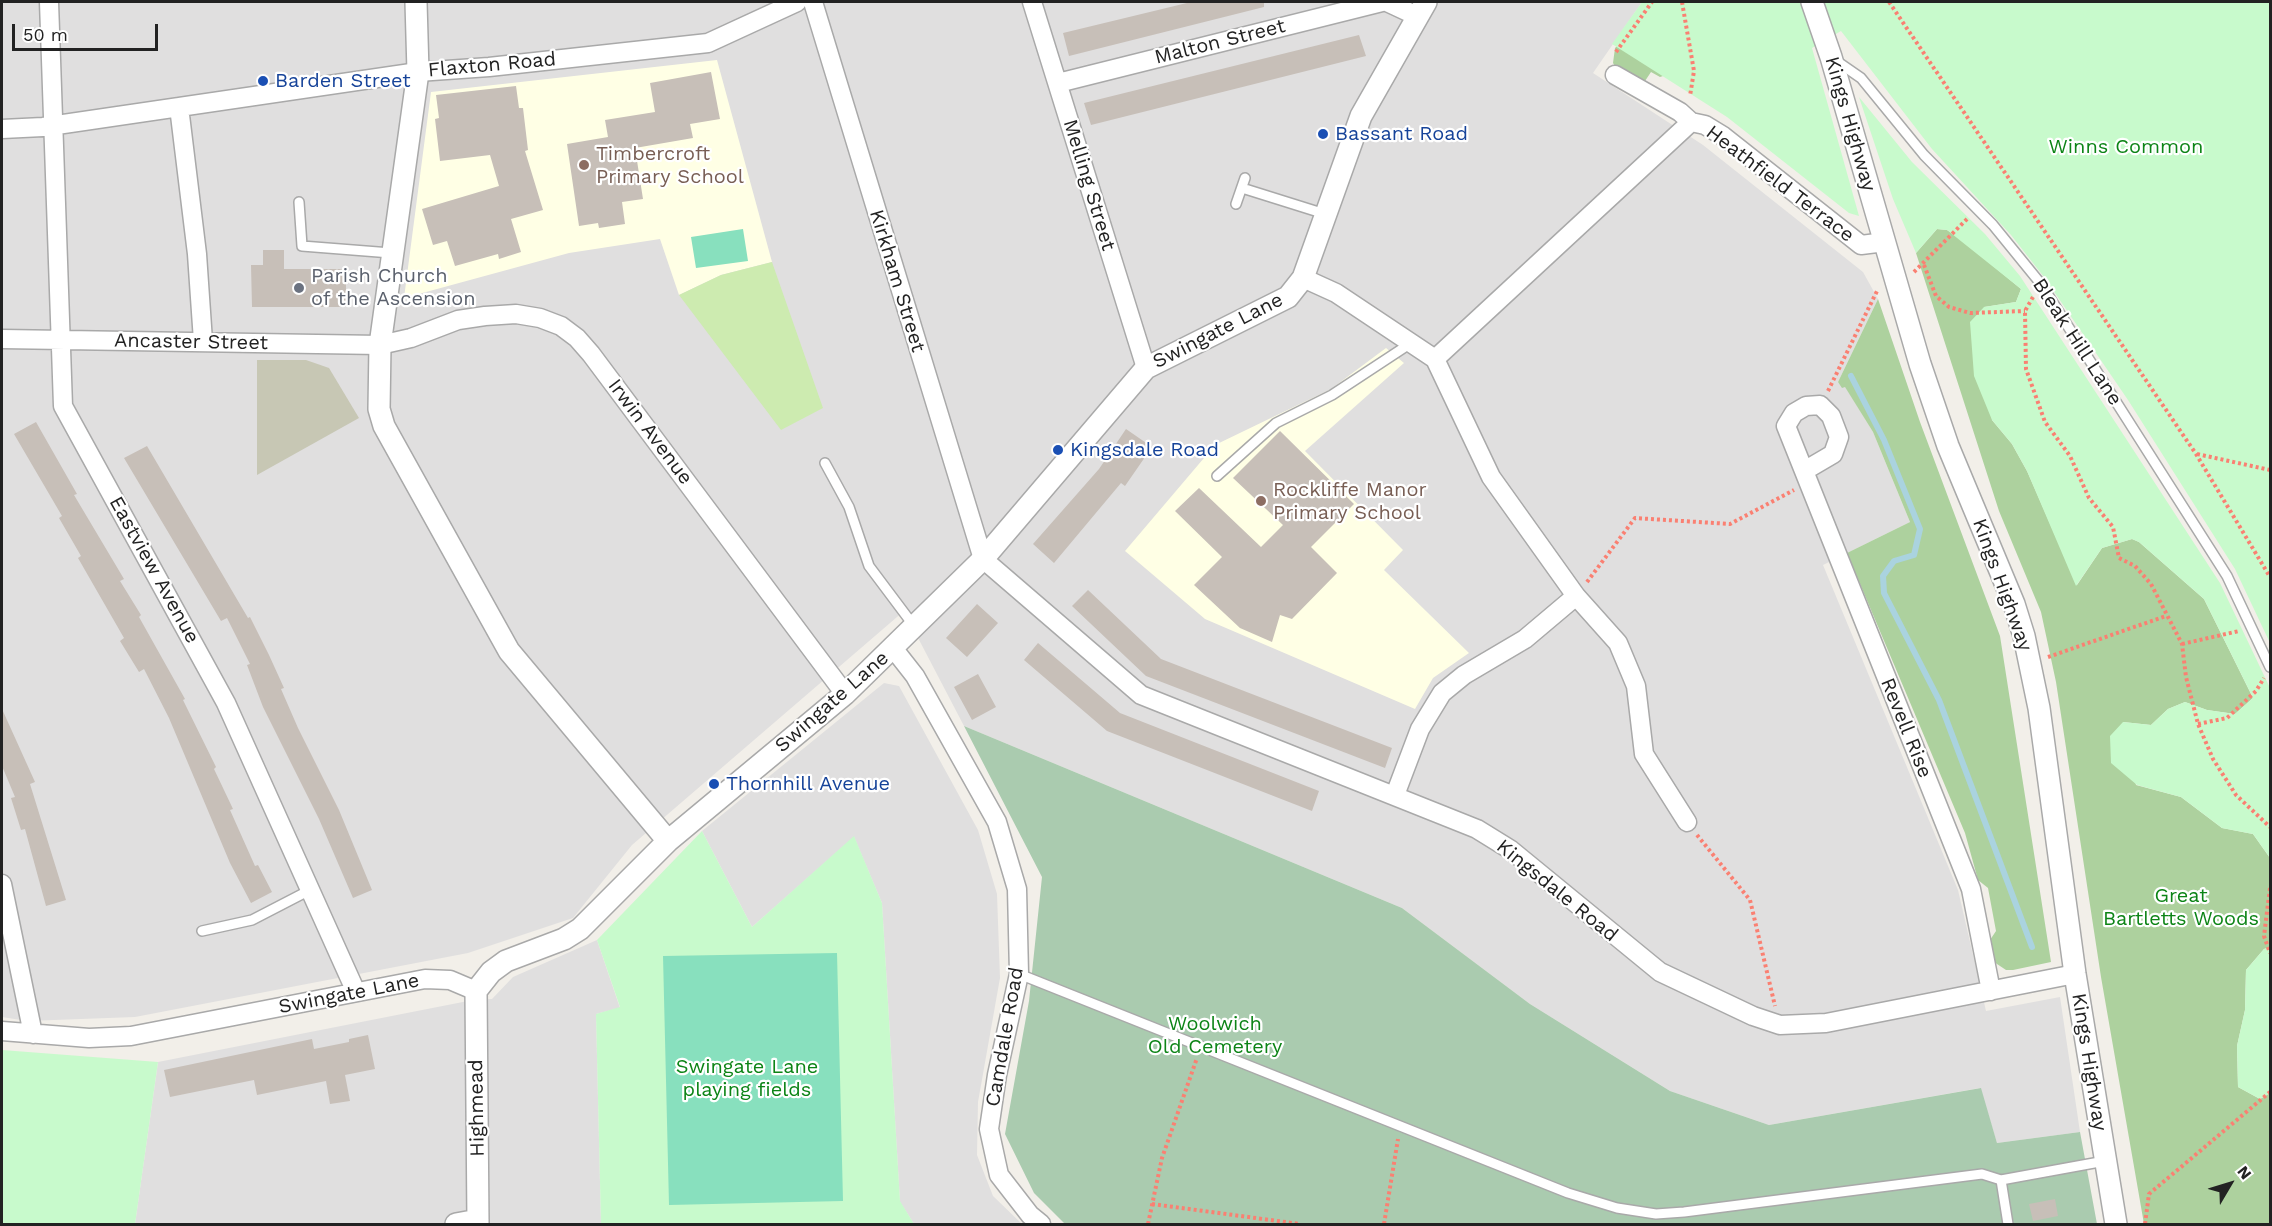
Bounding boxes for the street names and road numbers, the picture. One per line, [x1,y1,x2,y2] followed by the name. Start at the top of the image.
[1152,14,1288,70] street label: Malton Street
[427,47,557,83] street label: Flaxton Road
[1819,54,1881,194] street label: Kings Highway
[1058,116,1120,254] street label: Melling Street
[1701,120,1859,248] street label: Heathfield Terrace
[864,207,930,355] street label: Kirkham Street
[2027,274,2127,410] street label: Bleak Hill Lane
[1149,288,1287,374] street label: Swingate Lane
[114,329,268,355] street label: Ancaster Street
[603,374,697,490] street label: Irwin Avenue
[104,492,204,648] street label: Eastview Avenue
[1967,515,2037,655] street label: Kings Highway
[770,646,894,758] street label: Swingate Lane
[1875,674,1937,782] street label: Revell Rise
[1491,835,1623,947] street label: Kingsdale Road
[981,965,1029,1109] street label: Camdale Road
[277,969,421,1019] street label: Swingate Lane
[2066,991,2112,1133] street label: Kings Highway
[464,1059,490,1157] street label: Highmead

